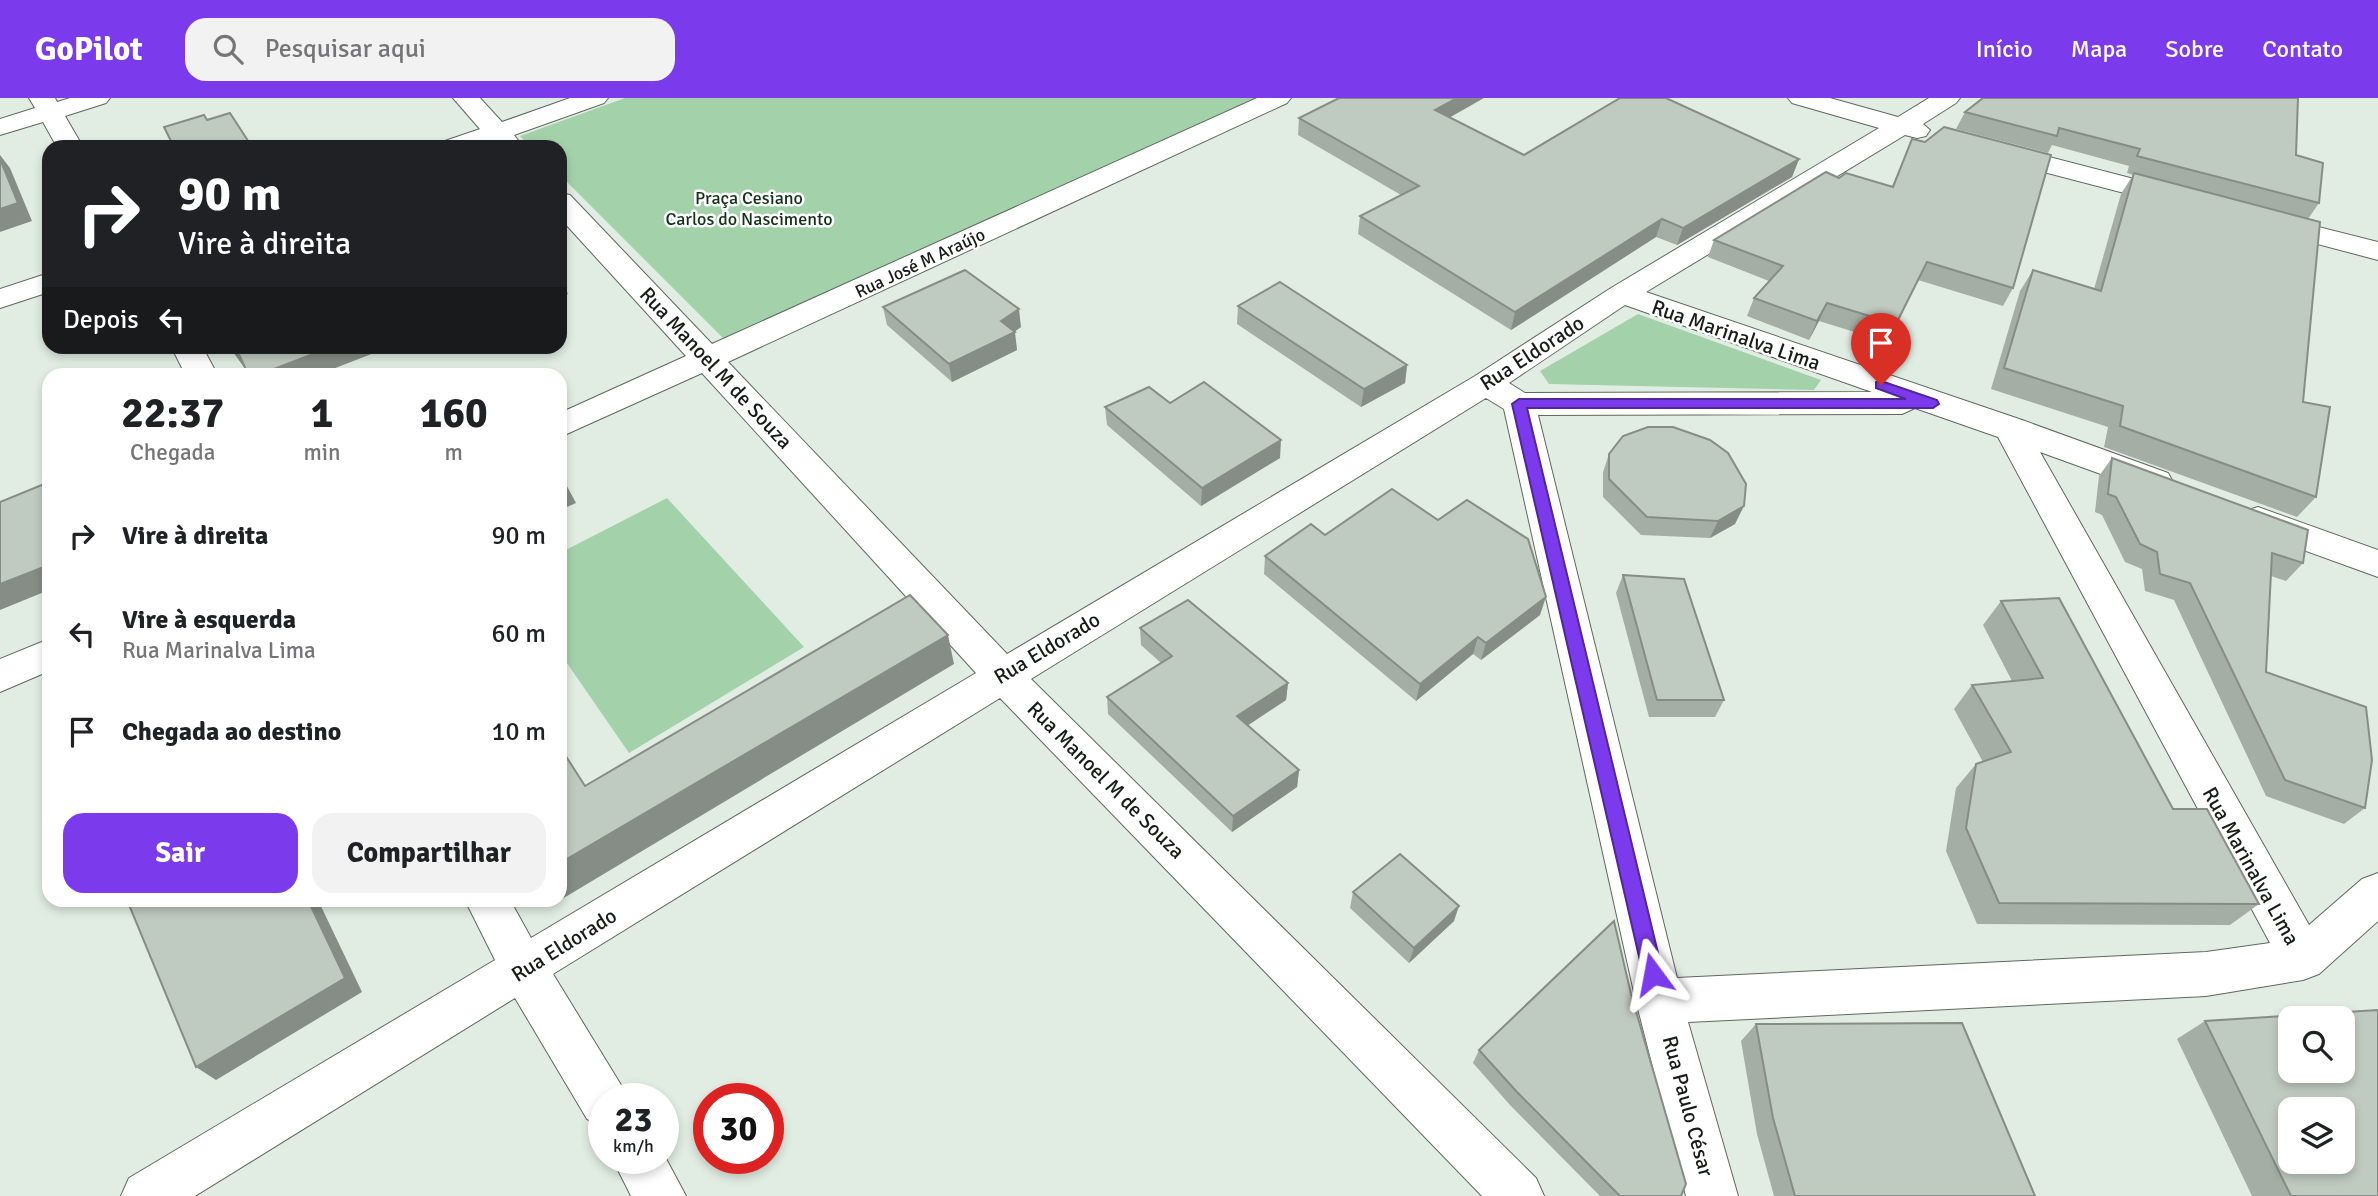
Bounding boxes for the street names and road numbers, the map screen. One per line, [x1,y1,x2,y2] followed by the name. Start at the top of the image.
[851,223,989,303] street label: Rua José M Araújo
[634,282,798,454] street label: Rua Manoel M de Souza
[1648,294,1824,376] street label: Rua Marinalva Lima
[1475,310,1589,396] street label: Rua Eldorado
[989,606,1105,690] street label: Rua Eldorado
[1022,696,1190,864] street label: Rua Manoel M de Souza
[2197,782,2305,950] street label: Rua Marinalva Lima
[507,902,621,988] street label: Rua Eldorado
[1657,1033,1719,1179] street label: Rua Paulo César

